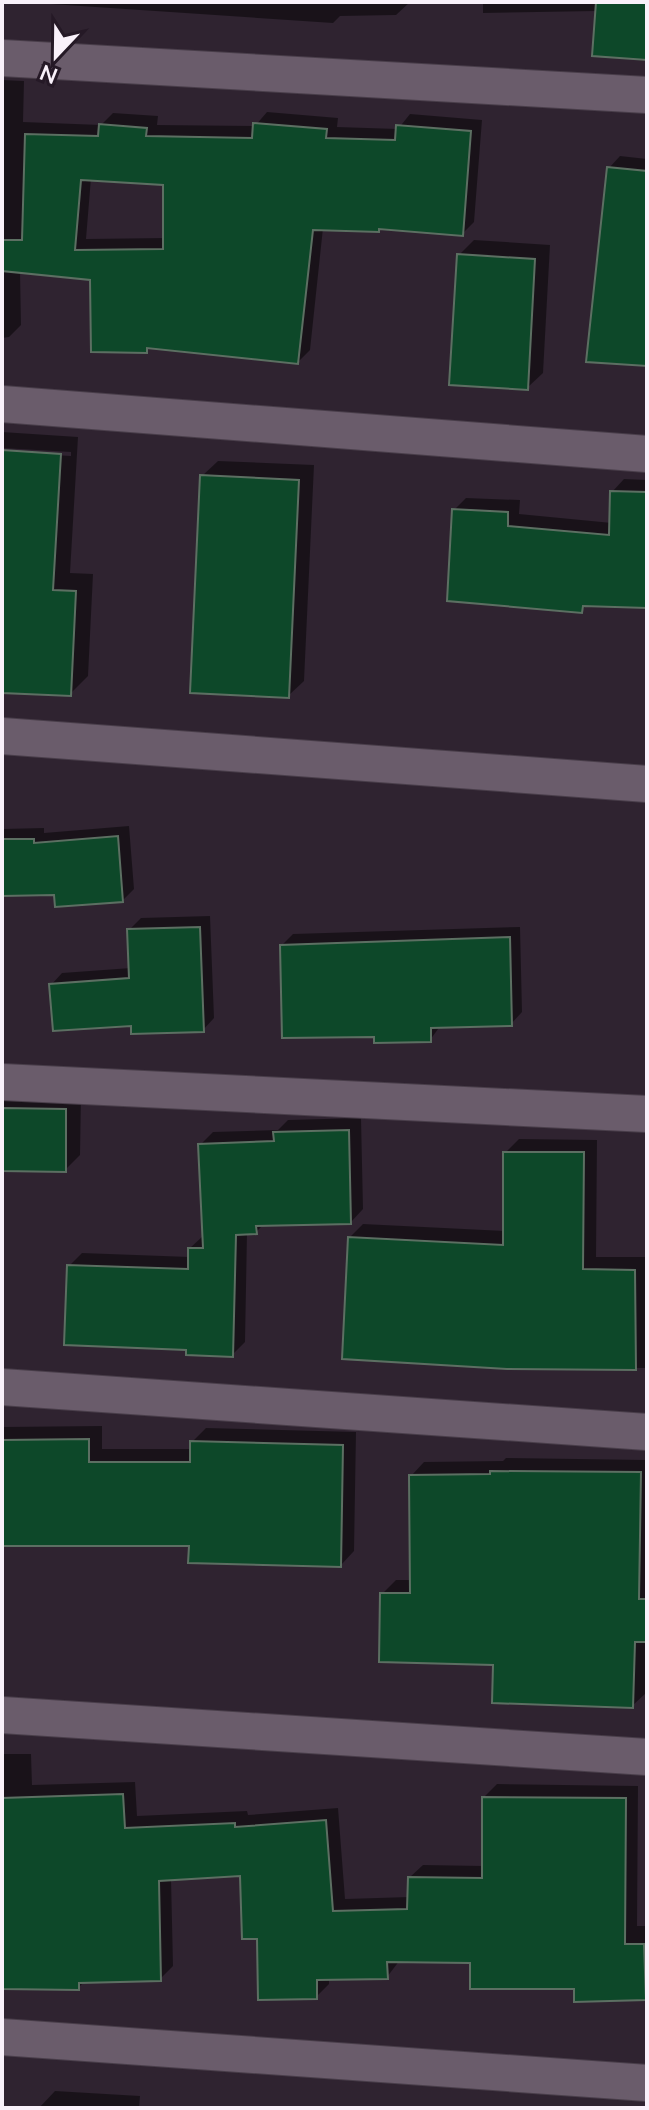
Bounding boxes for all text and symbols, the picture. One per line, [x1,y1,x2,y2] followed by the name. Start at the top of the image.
[16,16,96,96] north arrow
[36,58,61,91] text: N

